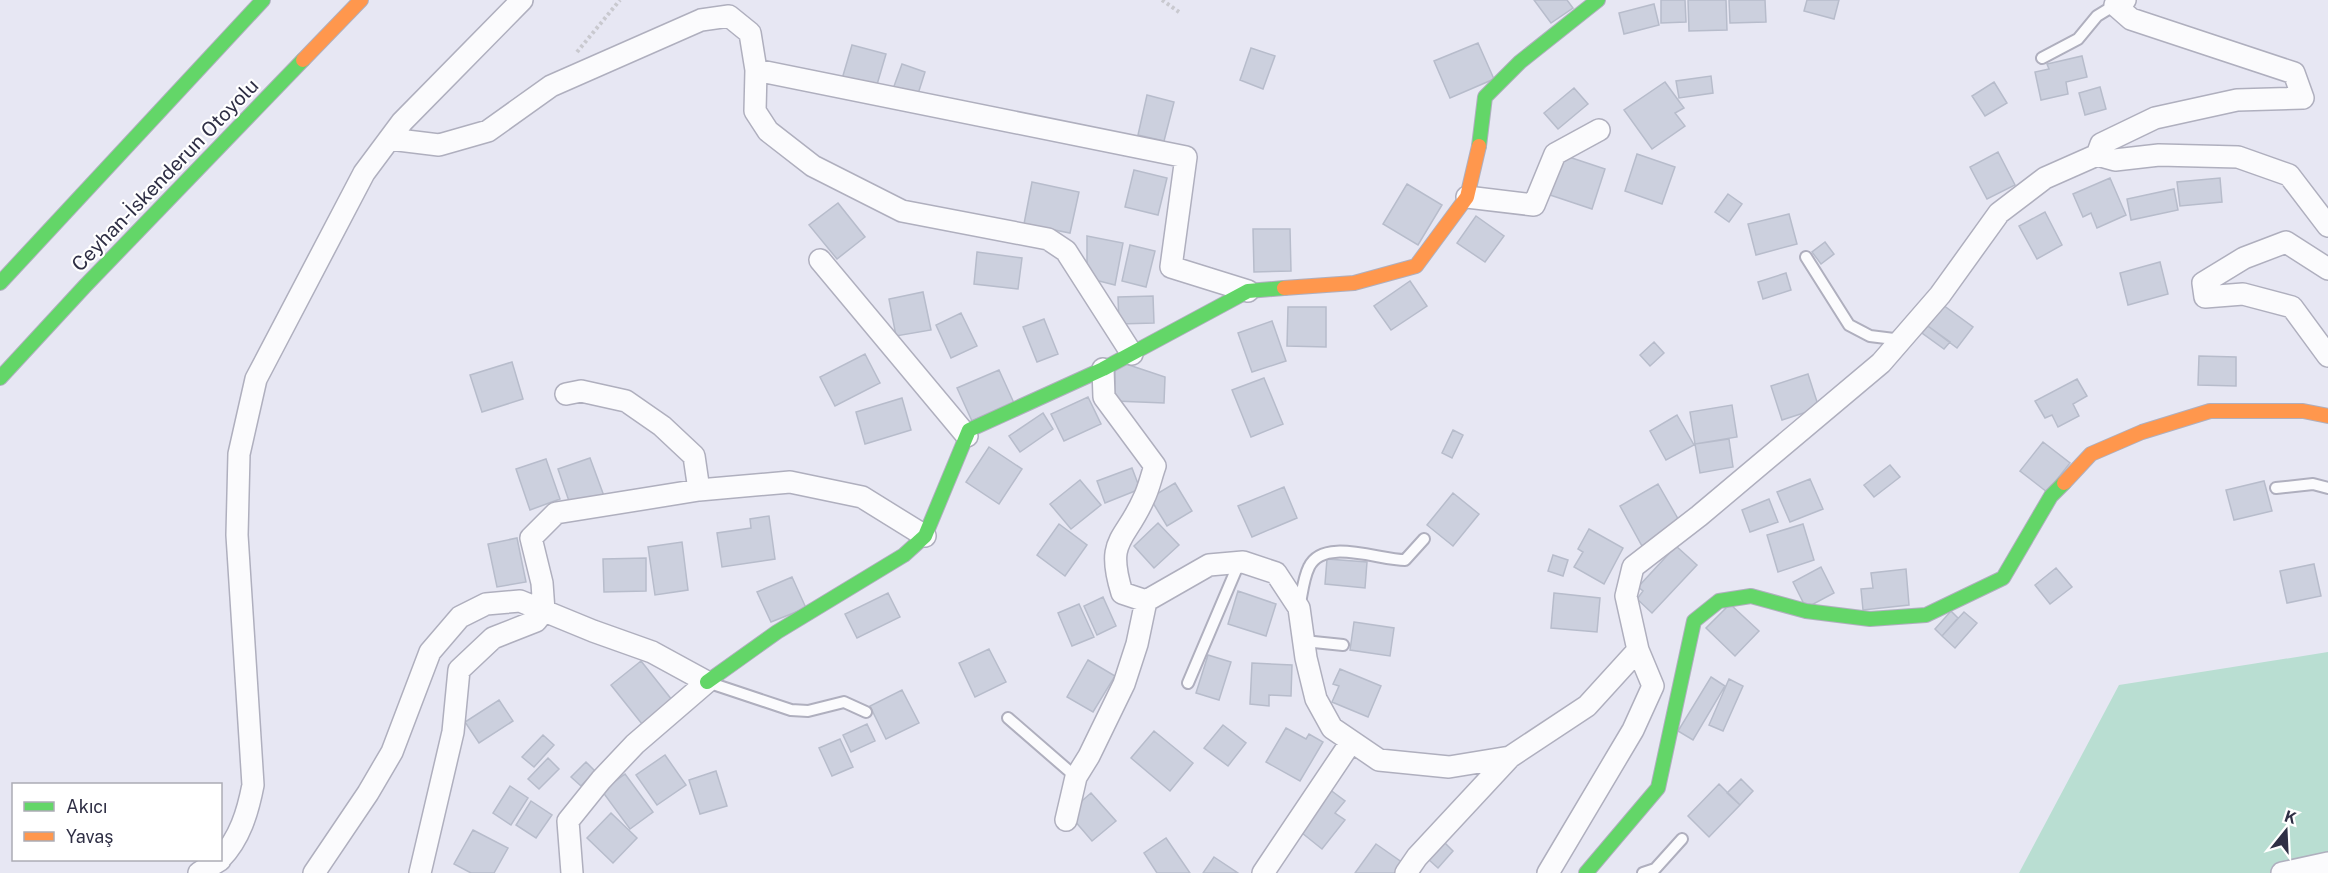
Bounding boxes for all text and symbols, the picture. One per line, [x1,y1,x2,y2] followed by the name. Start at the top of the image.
[67,74,263,276] street label: Ceyhan-İskenderun Otoyolu
[12,783,222,861] legend
[66,796,107,817] text: Akıcı
[2256,801,2316,861] north arrow
[2282,806,2299,828] text: K
[66,826,113,847] text: Yavaş

